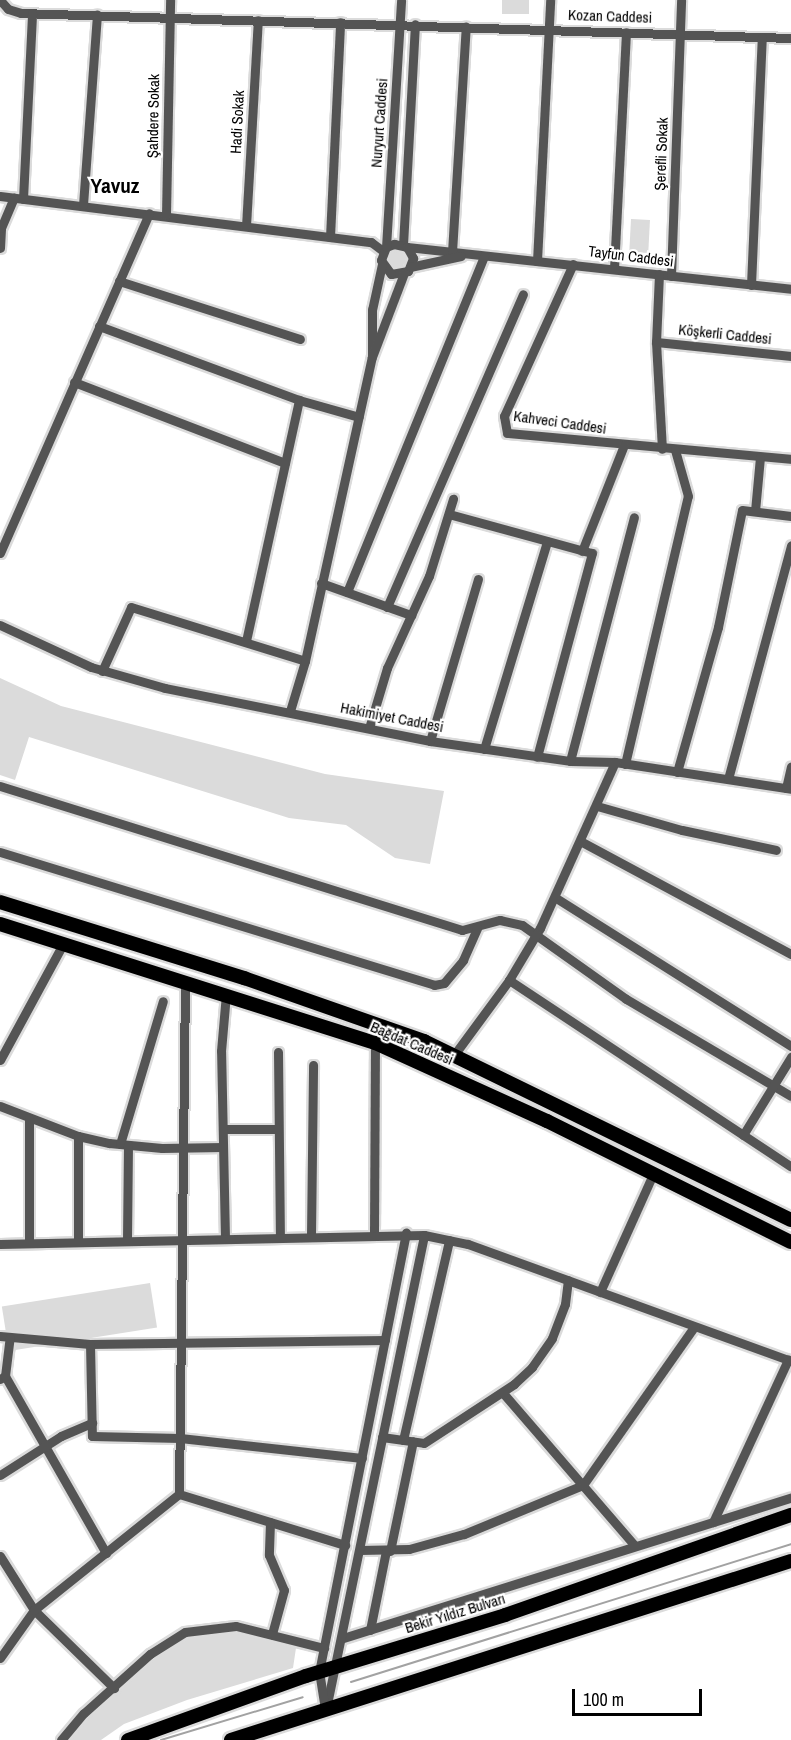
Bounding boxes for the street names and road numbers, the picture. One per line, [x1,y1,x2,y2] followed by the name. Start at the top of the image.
[568,6,652,26] street label: Kozan Caddesi
[143,74,163,158] street label: Şahdere Sokak
[367,78,391,168] street label: Nuryurt Caddesi
[226,90,248,154] street label: Hadi Sokak
[651,117,671,191] street label: Şerefli Sokak
[587,242,675,270] street label: Tayfun Caddesi
[677,320,773,348] street label: Köşkerli Caddesi
[512,407,608,437] street label: Kahveci Caddesi
[339,698,445,736] street label: Hakimiyet Caddesi
[368,1017,456,1069] street label: Bağdat Caddesi
[403,1589,507,1637] street label: Bekir Yıldız Bulvarı

